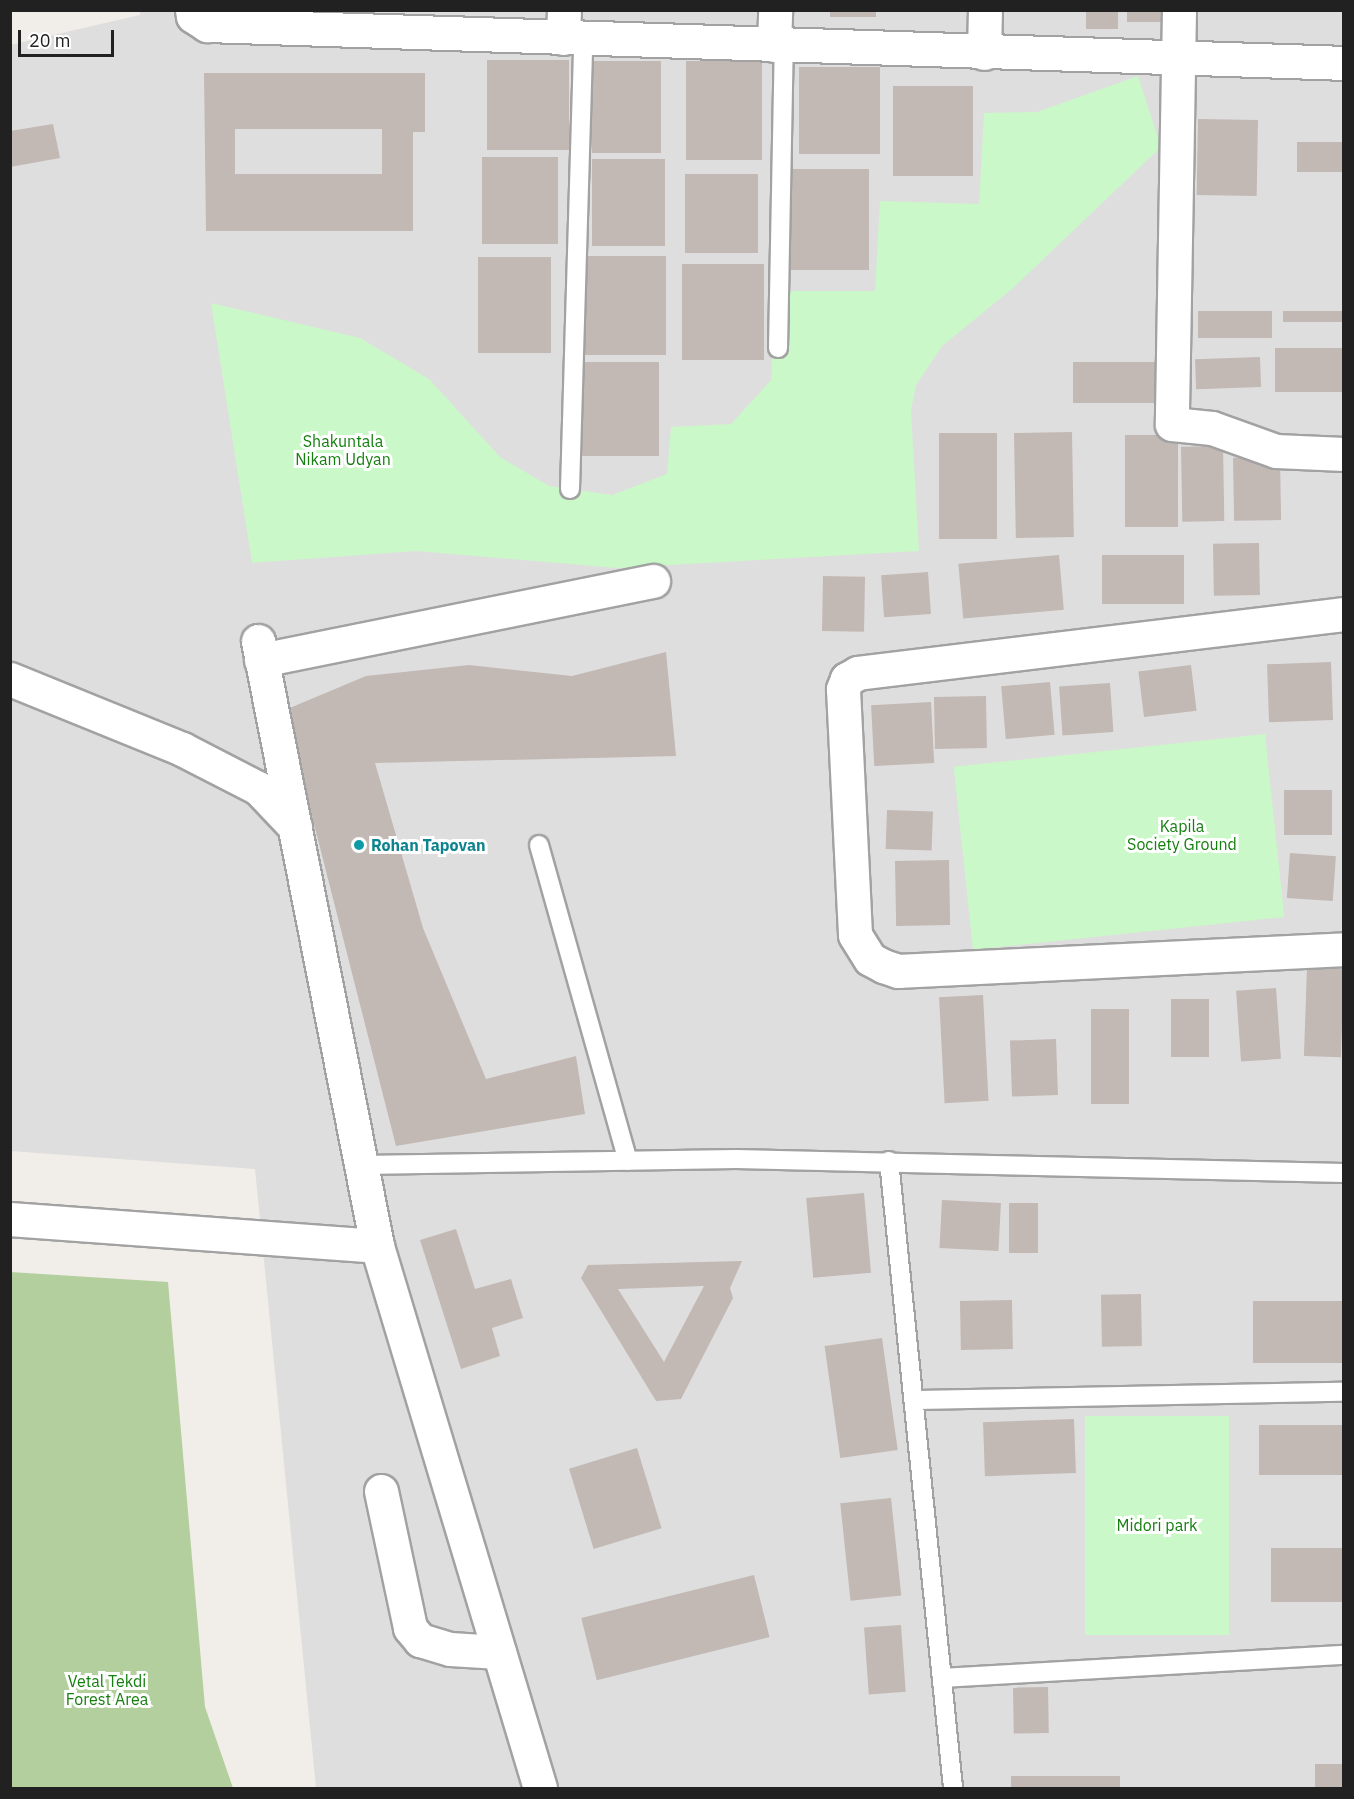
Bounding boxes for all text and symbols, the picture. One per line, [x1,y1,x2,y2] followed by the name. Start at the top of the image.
[21,18,117,56] scale bar
[29,29,71,52] text: 20 m
[295,431,391,469] park label: Shakuntala Nikam Udyan
[1127,816,1237,854] park label: Kapila Society Ground
[371,835,486,855] place label: Rohan Tapovan
[352,838,366,852] marker: Rohan Tapovan
[1116,1515,1198,1535] park label: Midori park
[66,1671,148,1709] park label: Vetal Tekdi Forest Area

